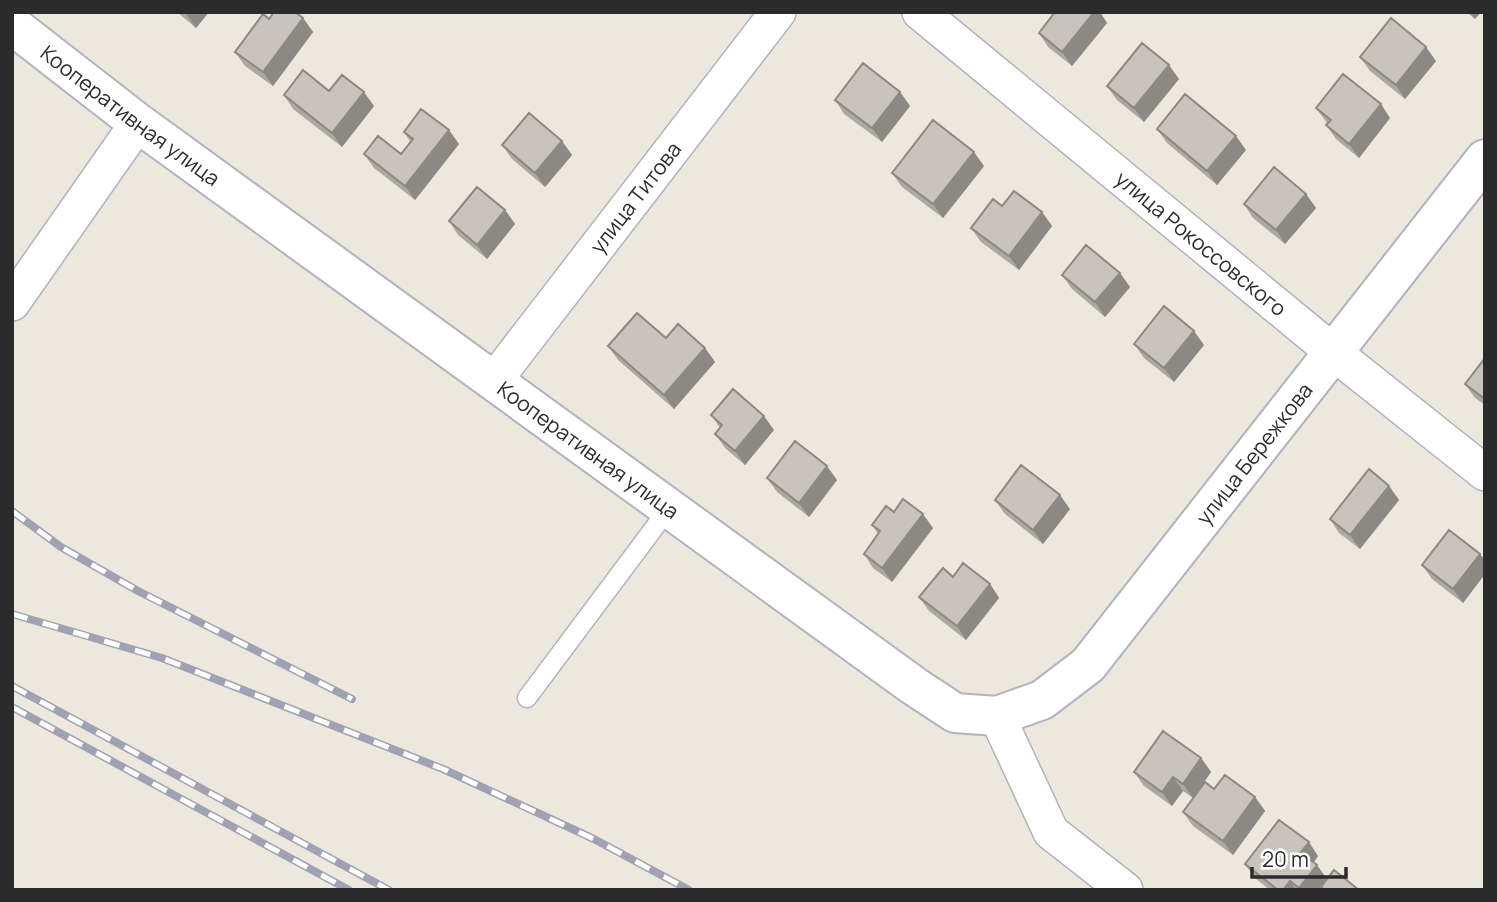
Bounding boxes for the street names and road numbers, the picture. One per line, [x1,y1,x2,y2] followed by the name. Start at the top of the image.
[35,39,226,192] street label: Кооперативная улица
[583,136,687,259] street label: улица Титова
[1110,165,1292,322] street label: улица Рокоссовского
[492,374,685,525] street label: Кооперативная улица
[1190,377,1318,530] street label: улица Бережкова

